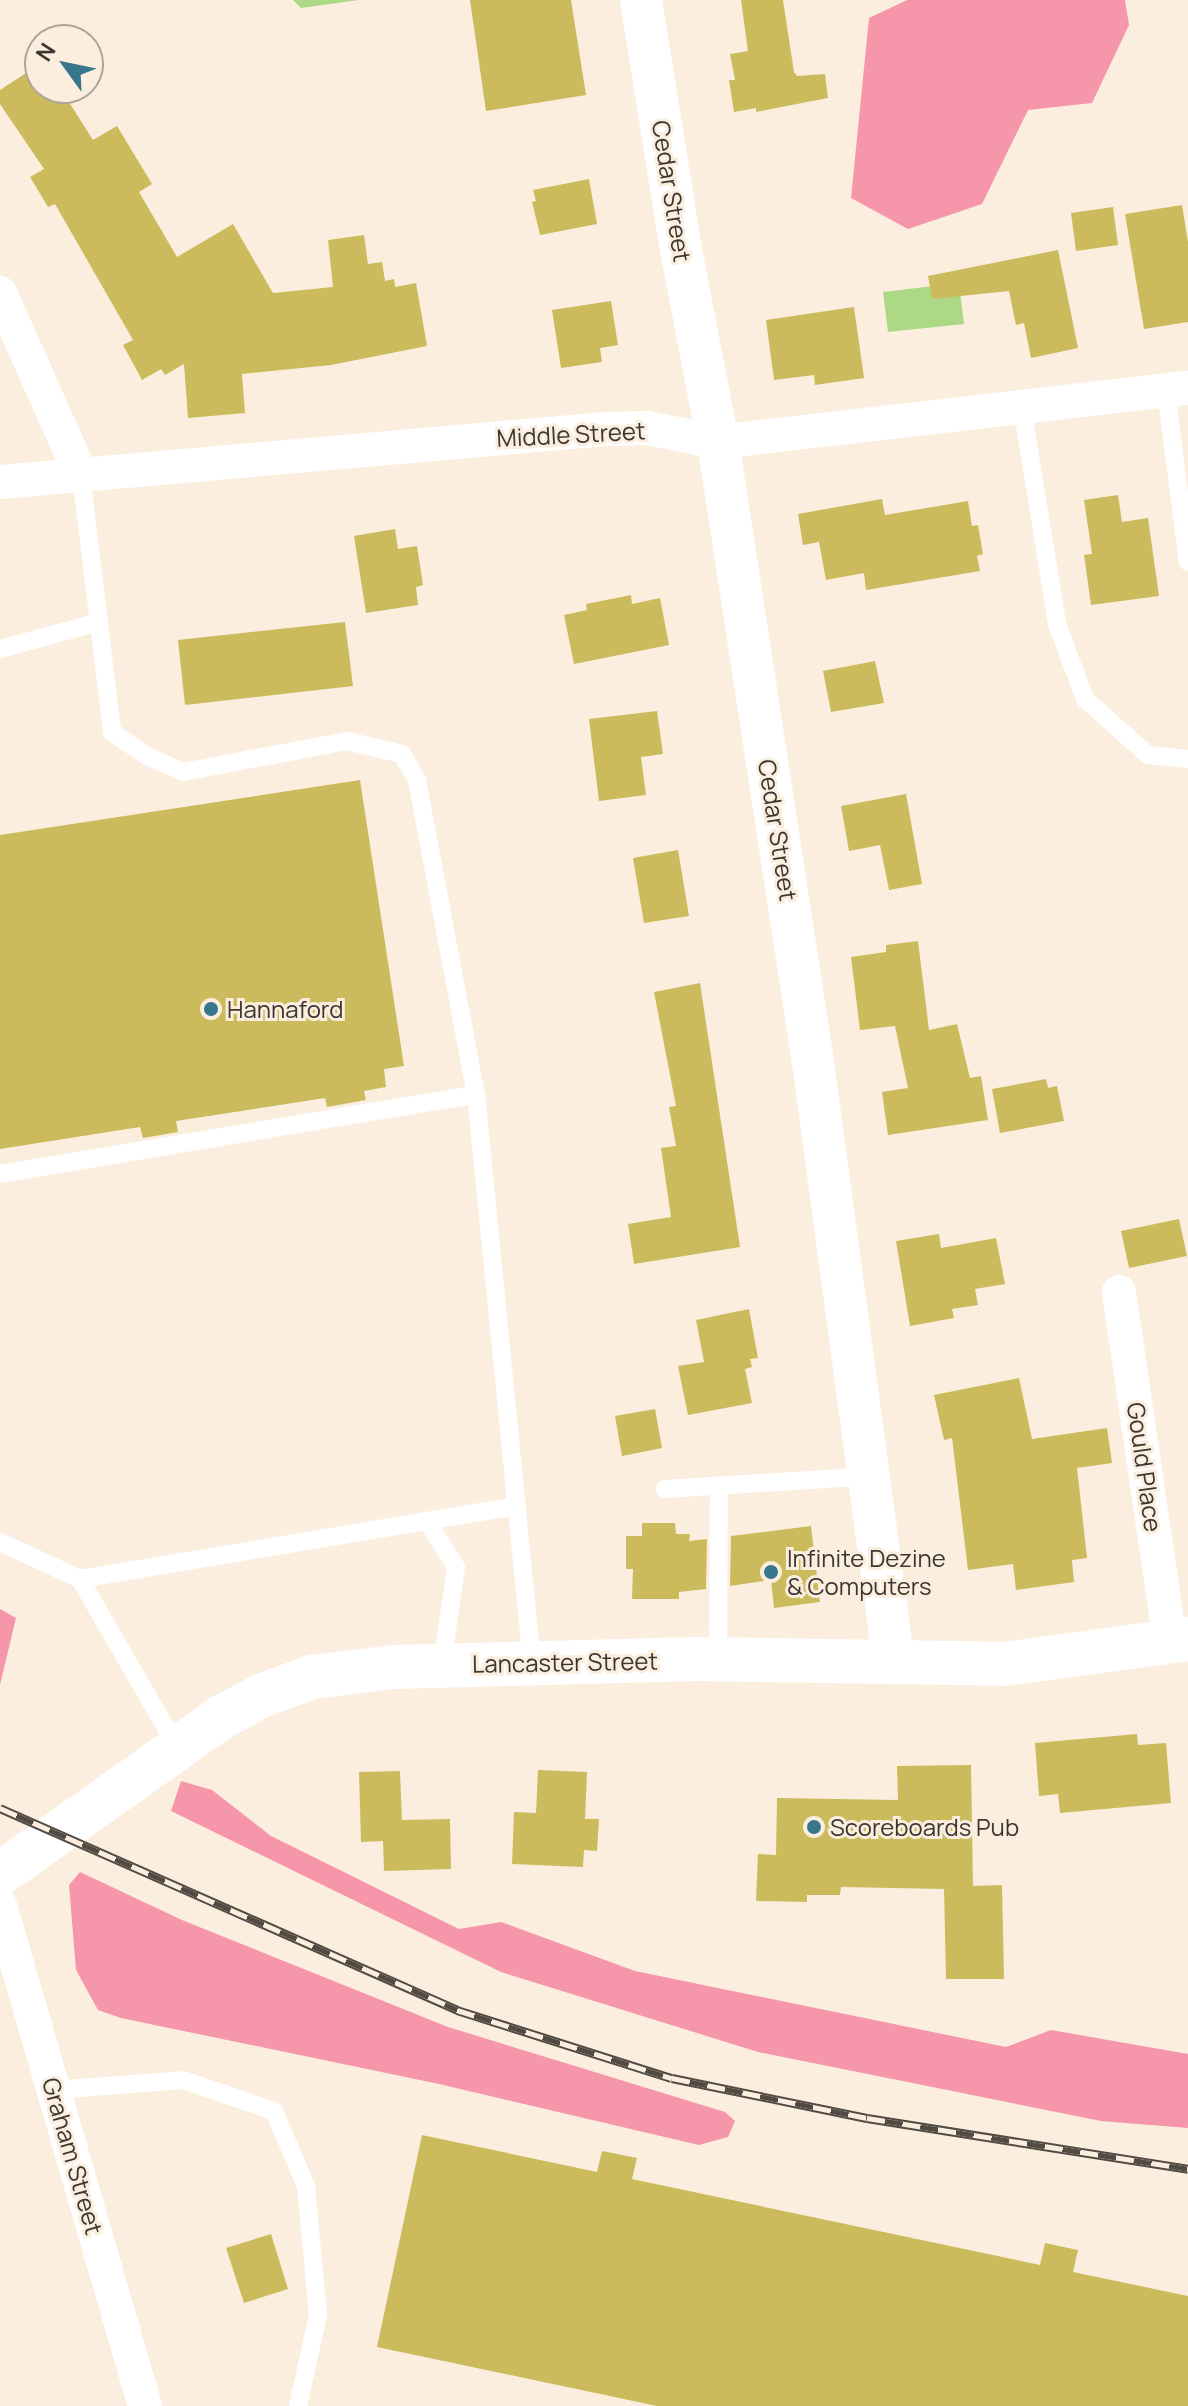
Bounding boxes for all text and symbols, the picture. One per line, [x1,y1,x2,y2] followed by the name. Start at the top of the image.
[24,24,104,104] north arrow
[29,37,62,67] text: N
[647,118,697,264] street label: Cedar Street
[496,416,646,452] street label: Middle Street
[753,757,803,903] street label: Cedar Street
[227,995,343,1023] place label: Hannaford
[202,1000,220,1018] marker: Hannaford
[1122,1400,1168,1534] street label: Gould Place
[787,1544,946,1600] place label: Infinite Dezine & Computers
[762,1563,780,1581] marker: Infinite Dezine & Computers
[472,1646,658,1678] street label: Lancaster Street
[830,1813,1019,1841] place label: Scoreboards Pub
[805,1818,823,1836] marker: Scoreboards Pub
[37,2074,109,2238] street label: Graham Street

